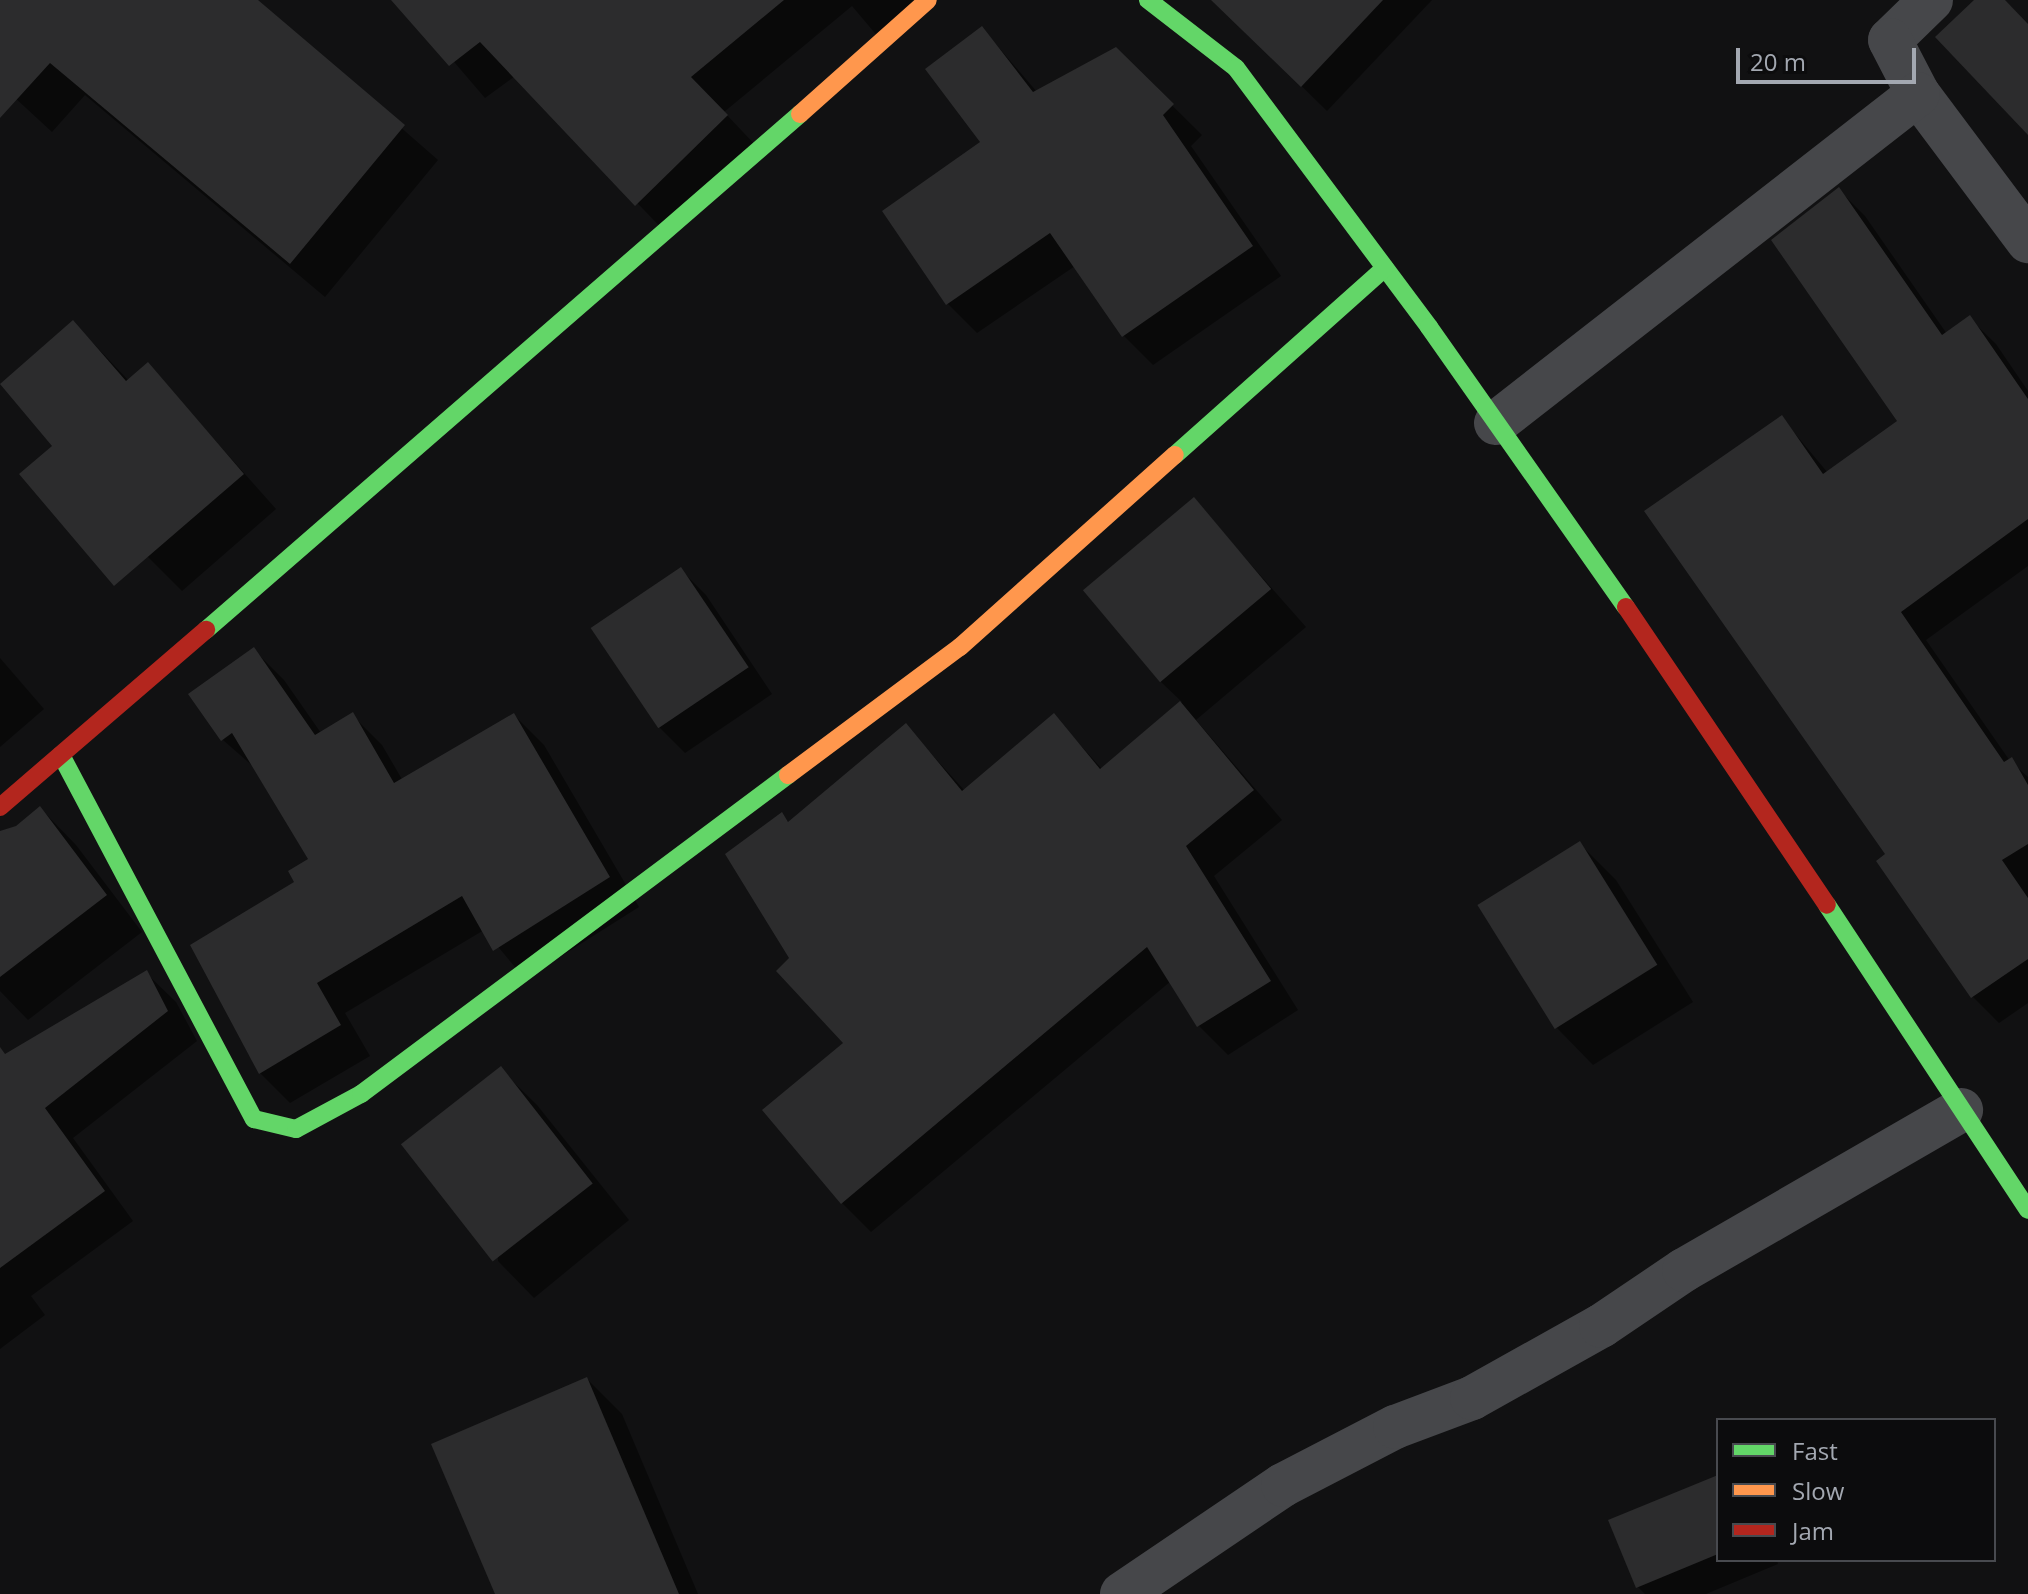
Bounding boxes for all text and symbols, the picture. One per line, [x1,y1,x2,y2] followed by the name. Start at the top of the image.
[1740,32,1920,82] scale bar
[1750,45,1806,78] text: 20 m
[1716,1418,1996,1562] legend
[1792,1434,1838,1467] text: Fast
[1792,1474,1844,1507] text: Slow
[1792,1514,1834,1547] text: Jam

